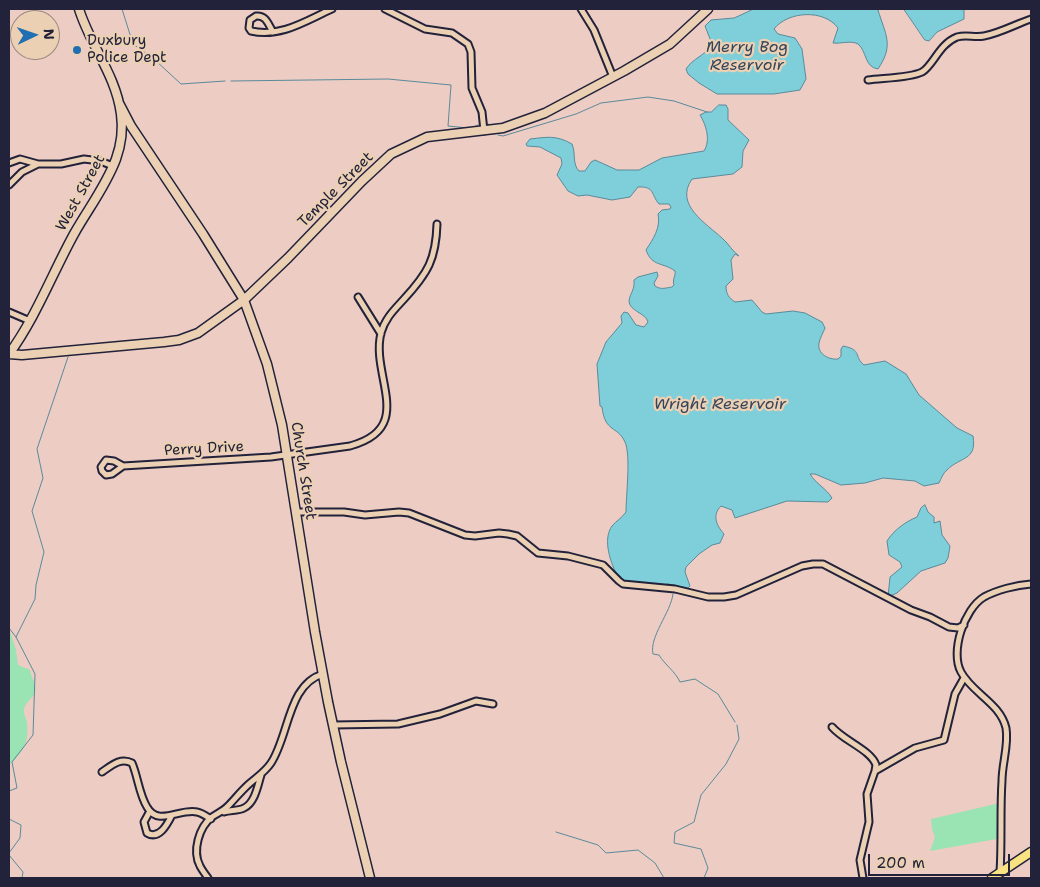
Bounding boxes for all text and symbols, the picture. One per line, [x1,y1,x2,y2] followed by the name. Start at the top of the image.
[10,10,60,60] north arrow
[40,28,58,40] text: N
[87,32,167,67] place label: Duxbury Police Dept
[706,38,788,76] water label: Merry Bog Reservoir
[71,44,83,56] marker: Duxbury Police Dept
[295,149,377,231] street label: Temple Street
[53,151,109,235] street label: West Street
[654,395,786,415] water label: Wright Reservoir
[286,421,320,521] street label: Church Street
[164,438,244,460] street label: Perry Drive
[870,844,1012,876] scale bar
[876,853,925,873] text: 200 m

